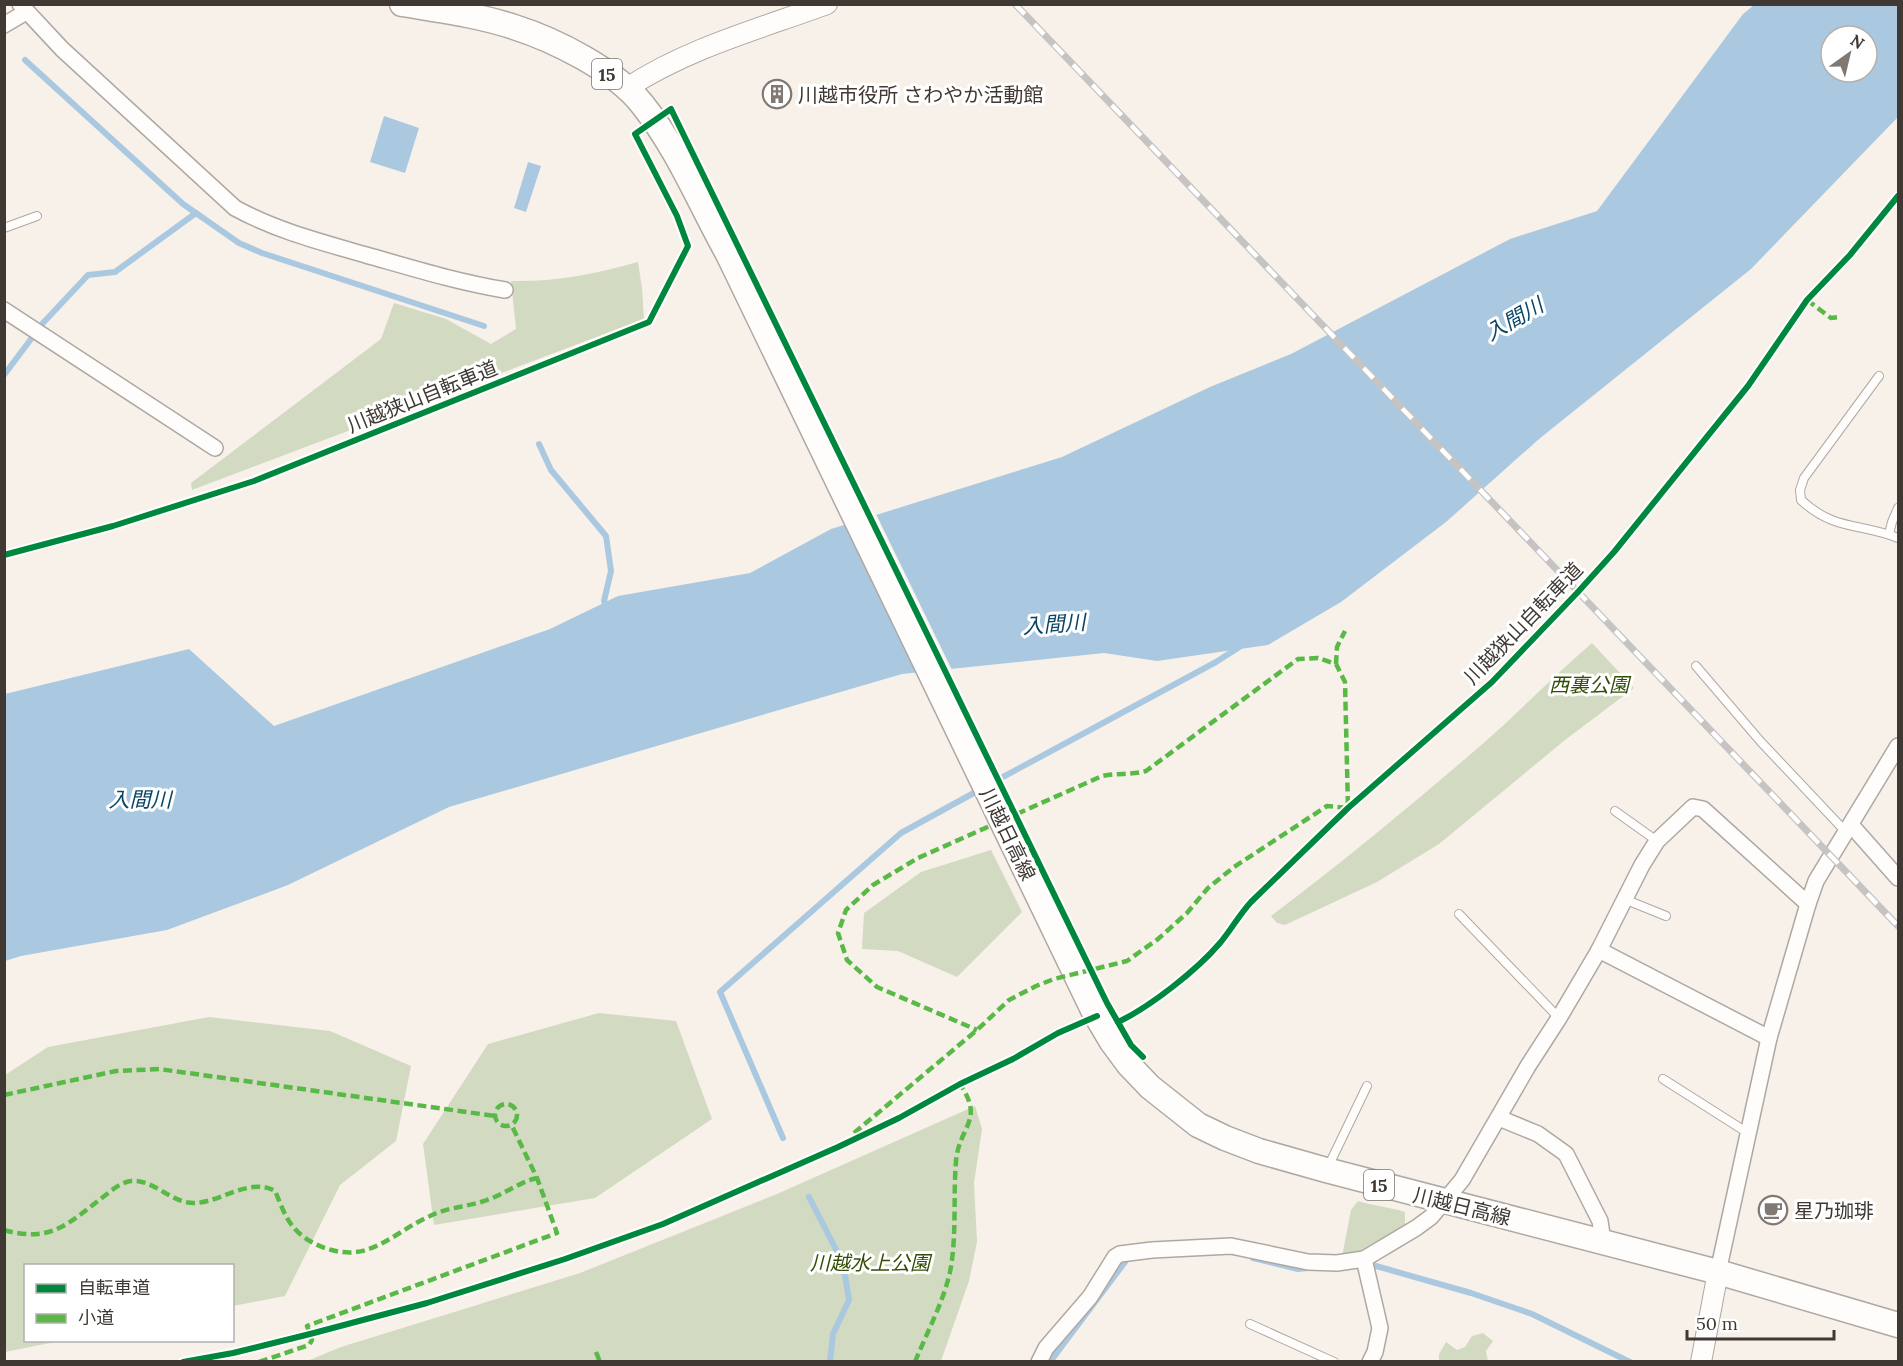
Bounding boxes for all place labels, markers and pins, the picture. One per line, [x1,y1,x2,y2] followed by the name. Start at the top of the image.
[761,78,793,110] building icon: 川越市役所 さわやか活動館
[798,82,1043,107] place label: 川越市役所 さわやか活動館
[1757,1194,1789,1226] cafe icon: 星乃珈琲
[1794,1198,1874,1223] place label: 星乃珈琲

